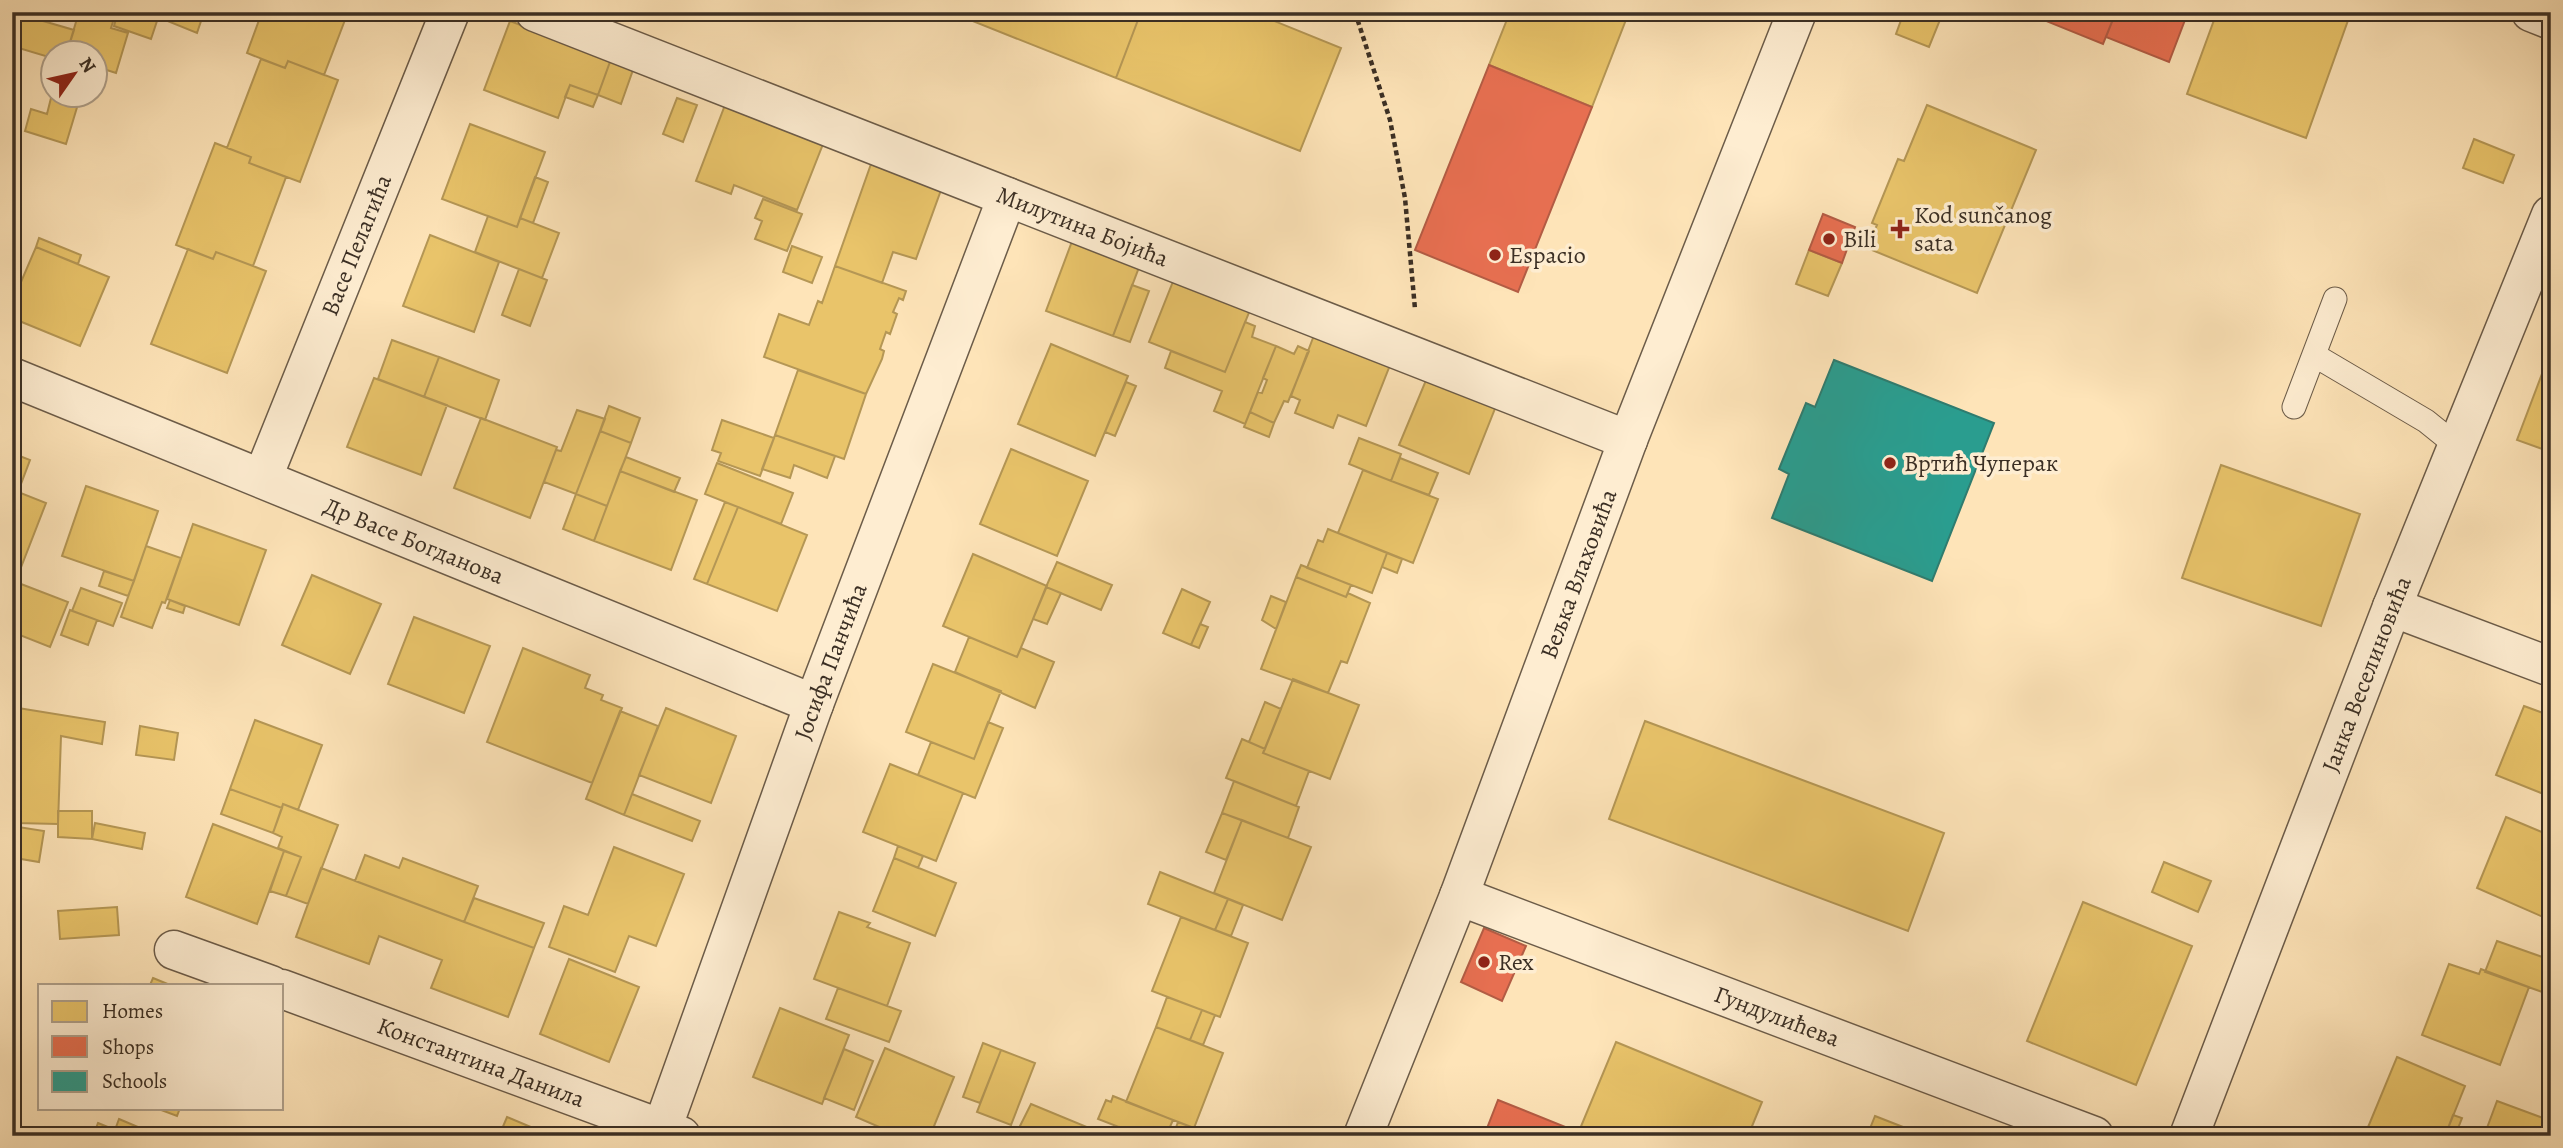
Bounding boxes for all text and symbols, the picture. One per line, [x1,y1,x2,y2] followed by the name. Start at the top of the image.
[38,38,108,108] north arrow
[73,52,102,78] text: N
[313,170,399,320] street label: Васе Пелагића
[992,178,1173,274] street label: Милутина Бојића
[1914,199,2052,259] place label: Kod sunčanog sata
[1892,221,1908,237] marker: Kod sunčanog sata
[1843,223,1876,255] place label: Bili
[1821,231,1837,247] marker: Bili
[1509,239,1586,271] place label: Espacio
[1487,247,1503,263] marker: Espacio
[1904,447,2058,479] place label: Вртић Чуперак
[1882,455,1898,471] marker: Вртић Чуперак
[1532,485,1624,663] street label: Вељка Влаховића
[319,490,509,592] street label: Др Васе Богданова
[2314,571,2419,777] street label: Јанка Веселиновића
[787,579,875,744] street label: Јосифа Панчића
[1498,946,1534,978] place label: Rex
[1476,954,1492,970] marker: Rex
[1710,978,1844,1054] street label: Гундулићева
[38,984,284,1110] legend
[102,997,163,1025] text: Homes
[373,1009,589,1115] street label: Константина Данила
[102,1033,154,1061] text: Shops
[102,1067,167,1095] text: Schools

